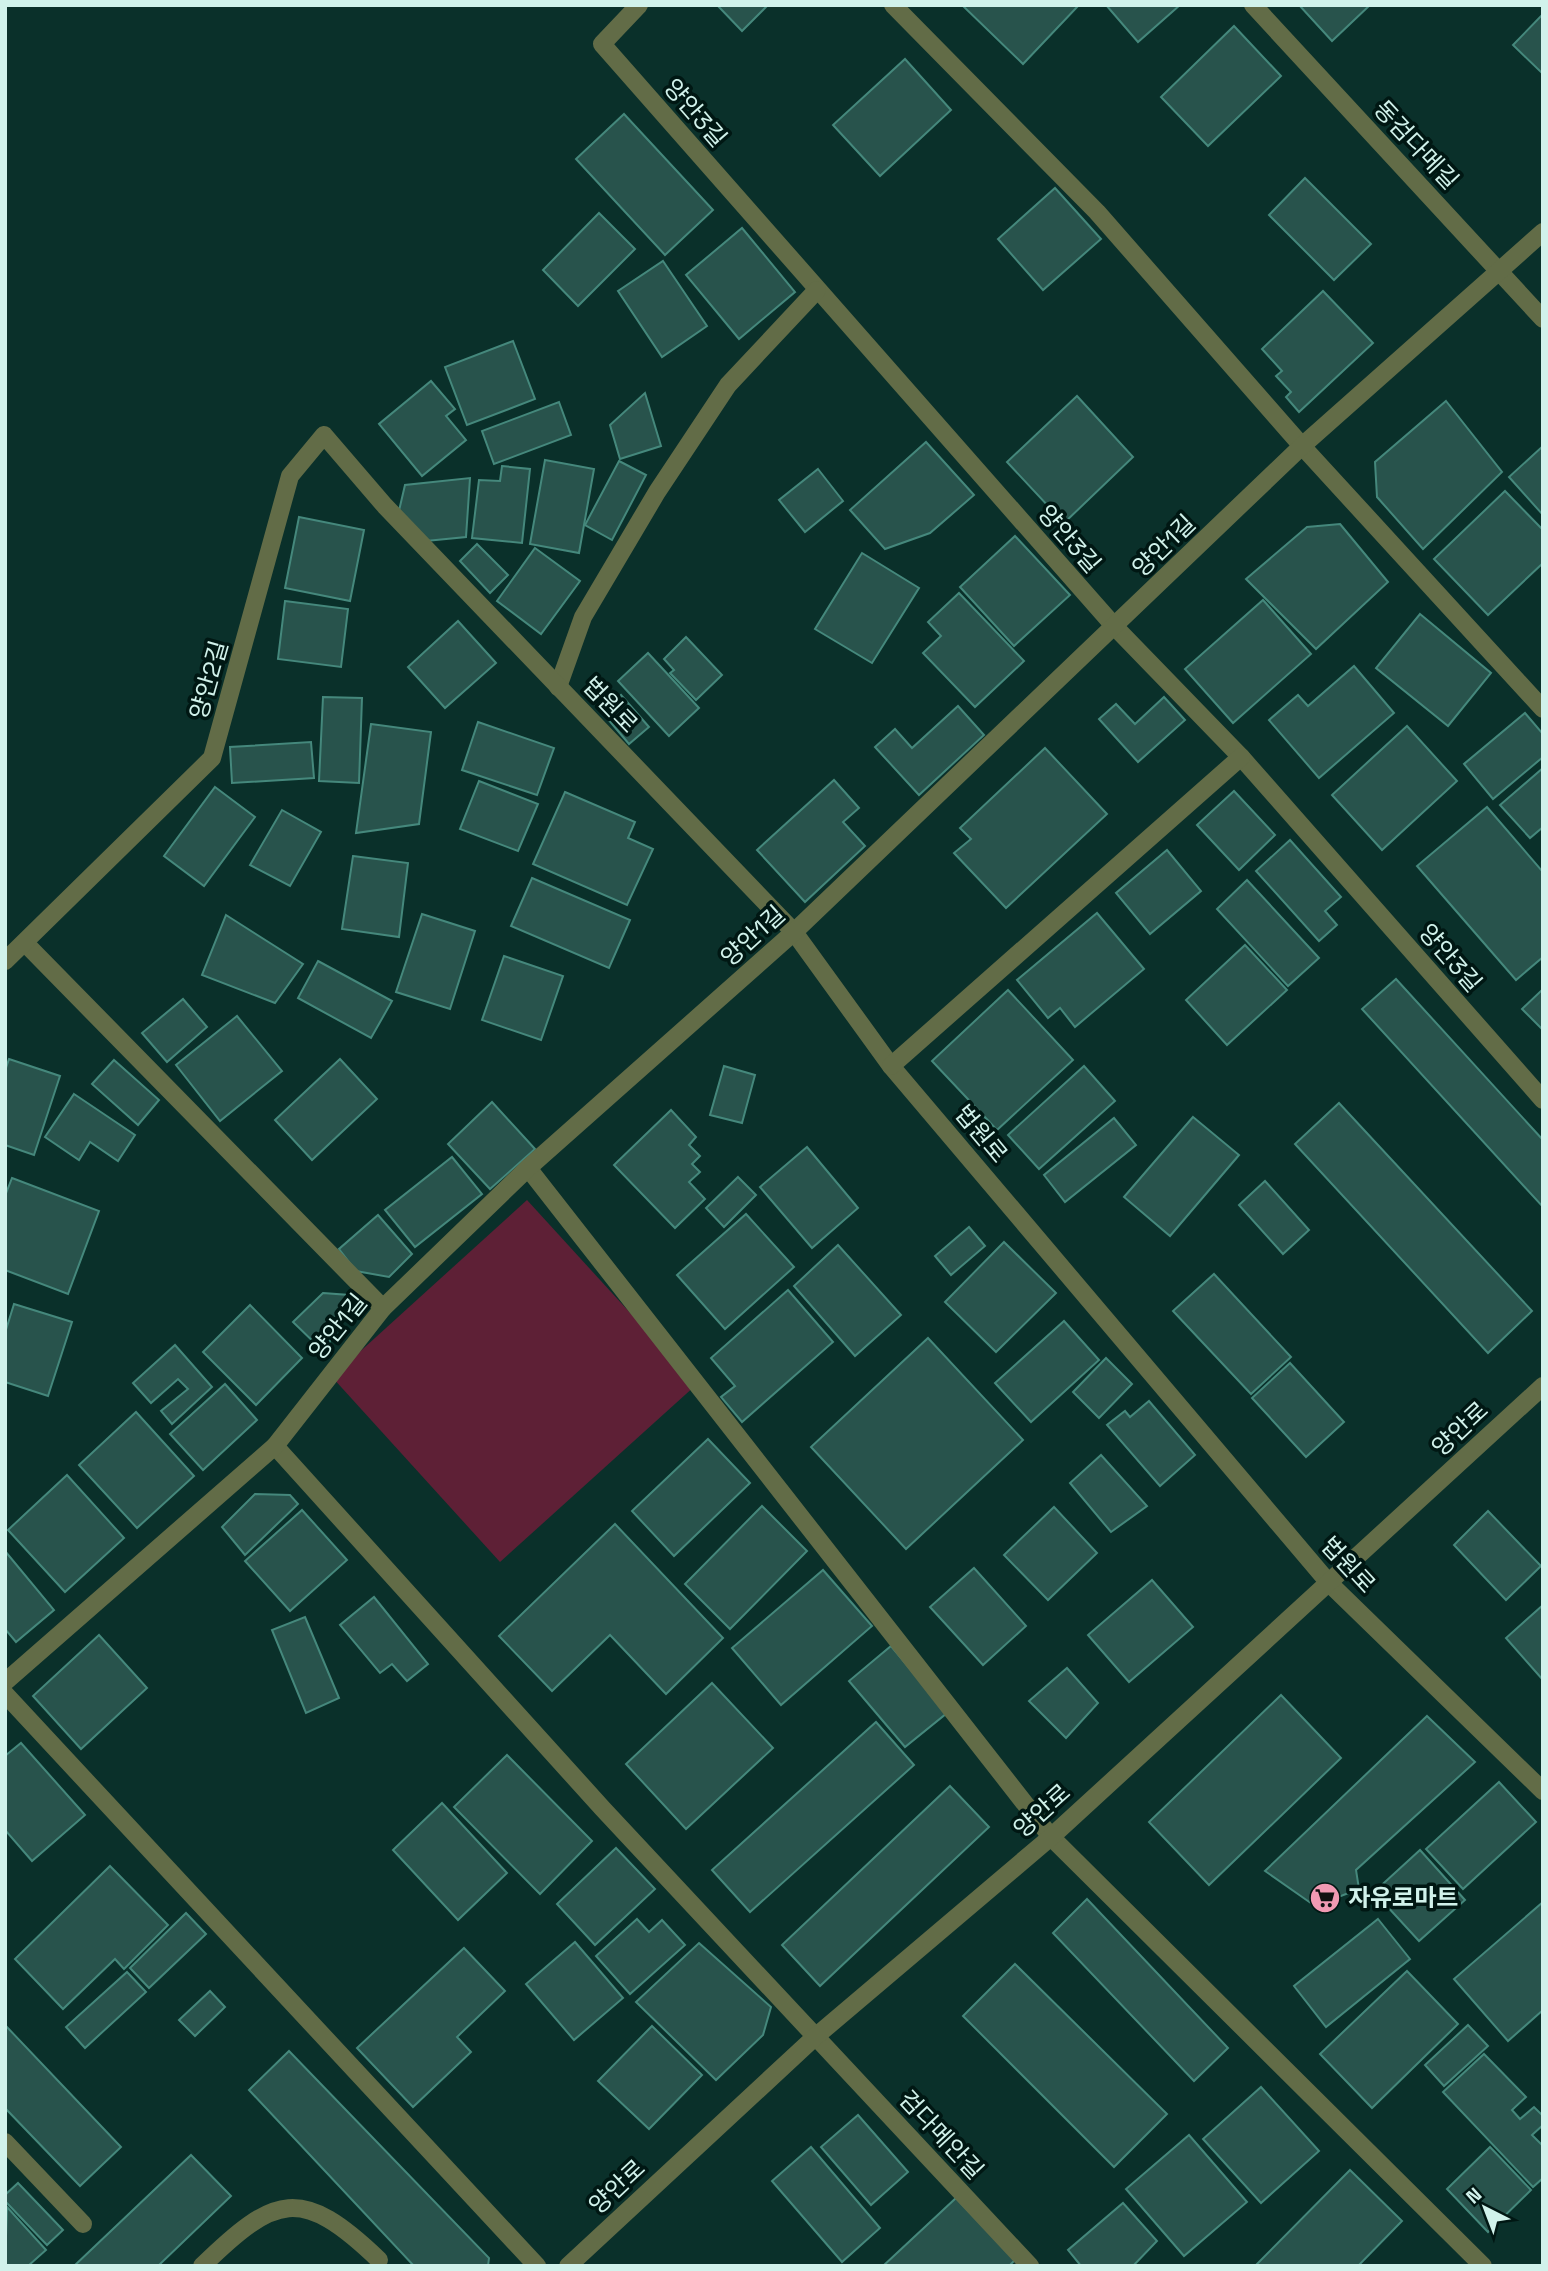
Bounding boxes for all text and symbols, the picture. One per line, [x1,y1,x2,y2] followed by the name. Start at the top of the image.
[657,72,734,153] street label: 양안3길
[1367,94,1465,196] street label: 동검다메길
[1031,498,1108,579] street label: 양안3길
[1125,508,1202,583] street label: 양안1길
[182,637,235,723] street label: 양안2길
[576,670,645,739] street label: 법원로
[714,899,791,973] street label: 양안1길
[1412,917,1489,998] street label: 양안3길
[948,1098,1015,1169] street label: 법원로
[302,1287,374,1366] street label: 양안1길
[1425,1395,1494,1463] street label: 양안로
[1314,1530,1382,1599] street label: 법원로
[1007,1777,1077,1844] street label: 양안로
[1308,1881,1342,1915] supermarket icon: 자유로마트
[1348,1882,1458,1913] place label: 자유로마트
[892,2084,990,2186] street label: 검다메안길
[582,2153,651,2221] street label: 양안로
[1450,2173,1520,2243] north arrow
[1461,2182,1487,2209] text: N

